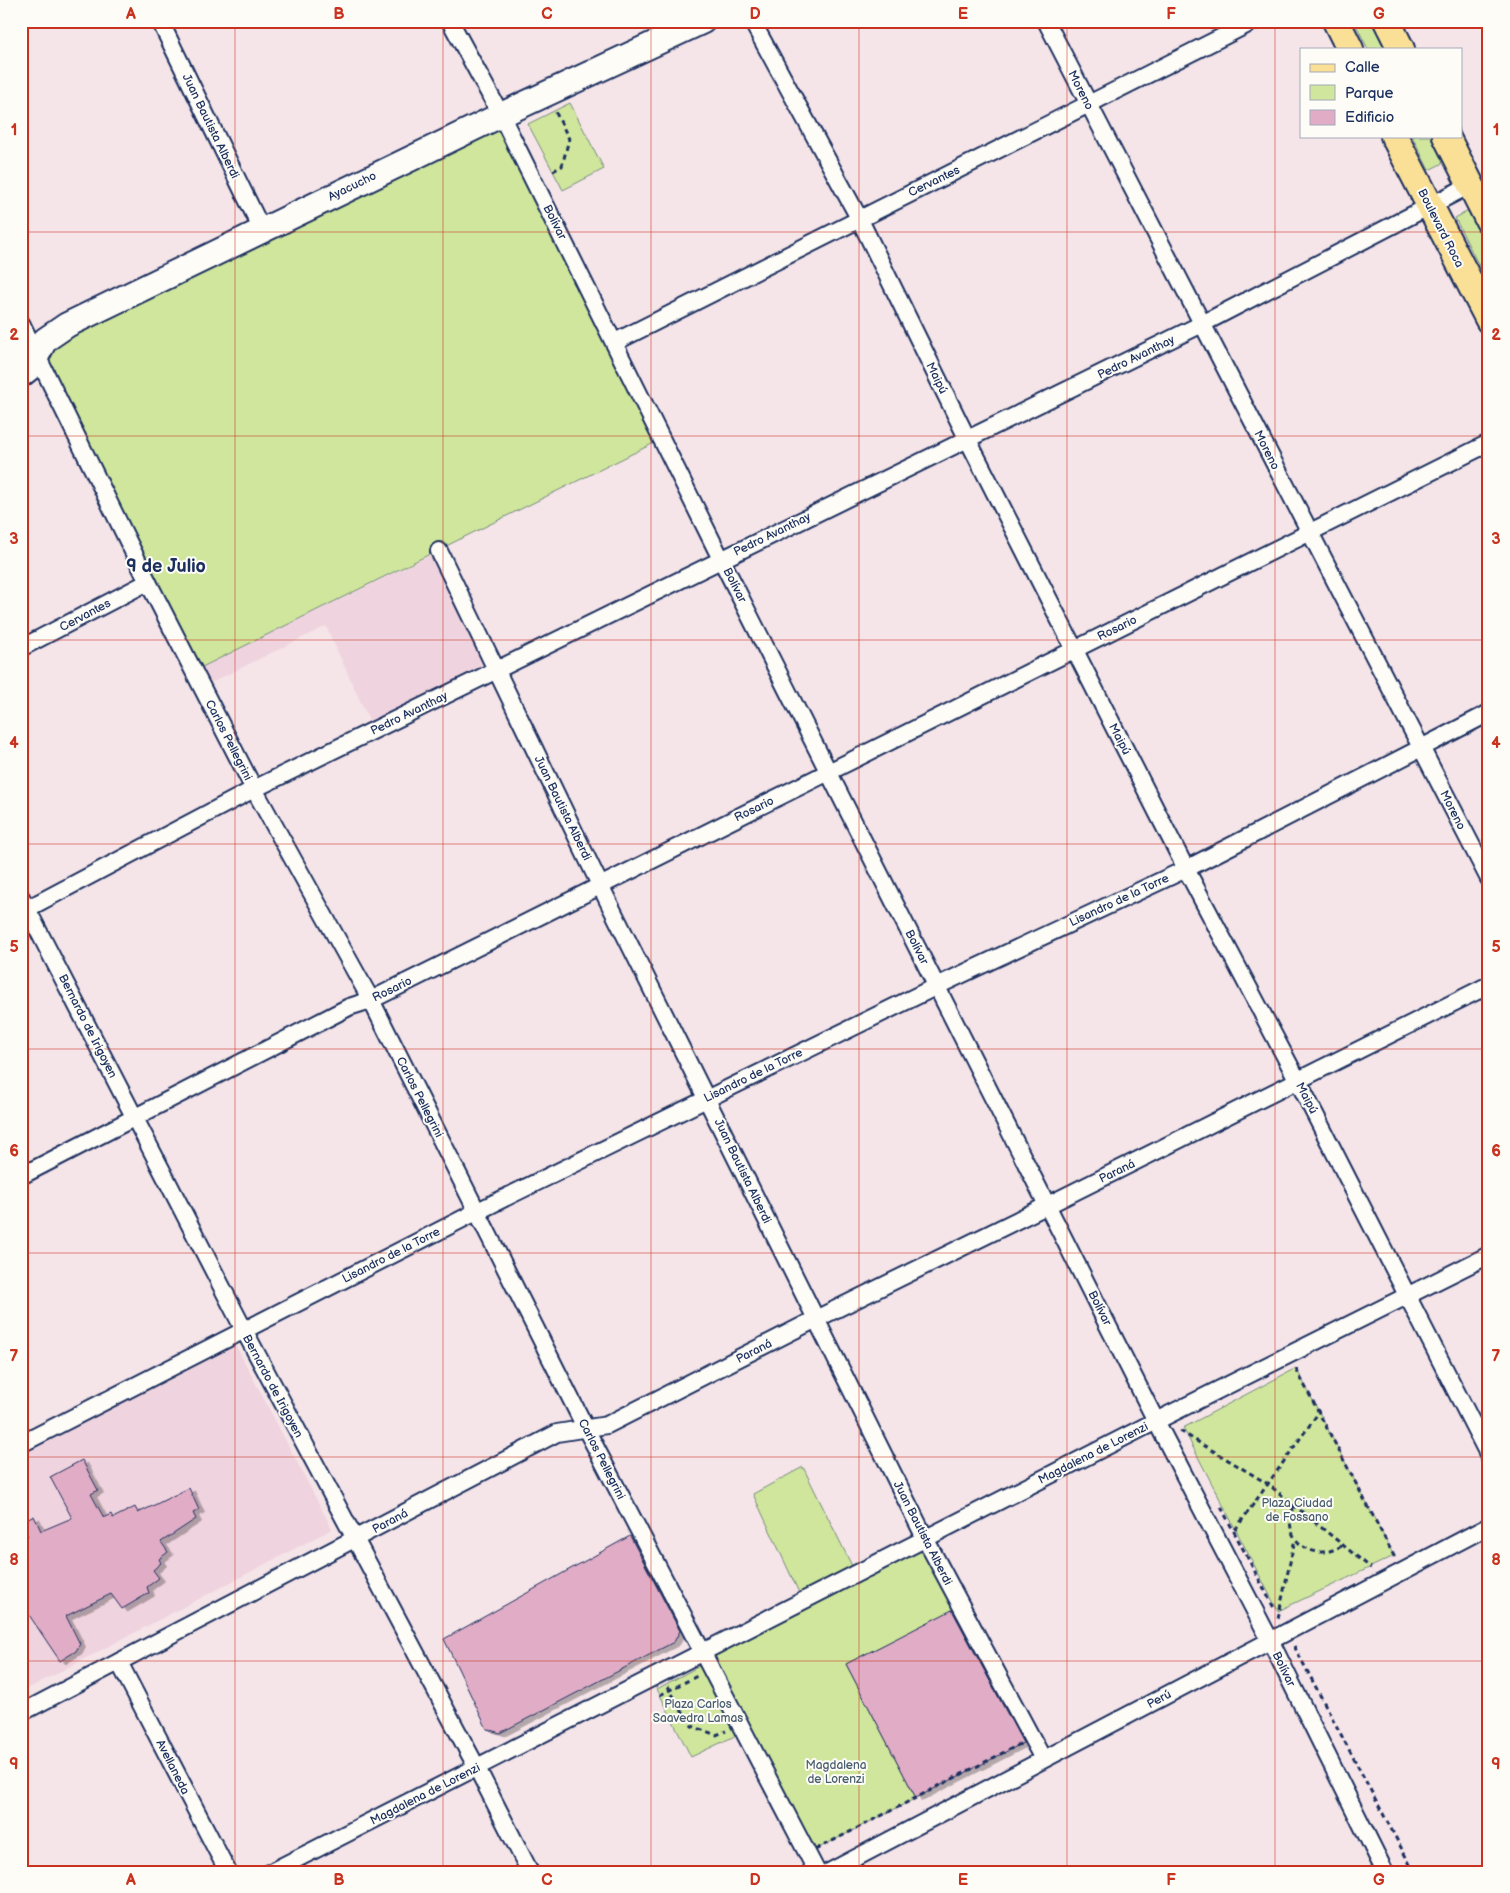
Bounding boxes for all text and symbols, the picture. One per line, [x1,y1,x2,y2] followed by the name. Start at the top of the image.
[125,5,136,24] text: A
[333,5,345,24] text: B
[541,5,553,24] text: C
[749,5,761,24] text: D
[958,5,968,24] text: E
[1166,5,1176,24] text: F
[1373,5,1385,24] text: G
[1300,48,1462,138] legend
[1345,58,1380,77] text: Calle
[1064,68,1097,112] street label: Moreno
[179,71,243,181] street label: Juan Bautista Alberdi
[1345,84,1394,103] text: Parque
[1345,108,1394,127] text: Edificio
[11,121,17,140] text: 1
[1493,121,1499,140] text: 1
[906,163,963,200] street label: Cervantes
[326,168,379,205] street label: Ayacucho
[1414,186,1467,270] street label: Boulevard Roca
[539,202,570,243] street label: Bolívar
[9,326,19,345] text: 2
[1491,326,1501,345] text: 2
[1095,332,1178,383] street label: Pedro Avanthay
[922,360,951,397] street label: Maipú
[1250,428,1283,472] street label: Moreno
[731,509,814,560] street label: Pedro Avanthay
[9,530,19,549] text: 3
[1491,530,1501,549] text: 3
[126,556,206,577] district label: 9 de Julio
[719,565,750,606] street label: Bolívar
[57,596,113,635] street label: Cervantes
[1095,612,1140,644] street label: Rosario
[368,688,451,739] street label: Pedro Avanthay
[202,697,255,783] street label: Carlos Pellegrini
[1105,721,1134,758] street label: Maipú
[9,734,19,753] text: 4
[1491,734,1501,753] text: 4
[531,753,595,863] street label: Juan Bautista Alberdi
[1436,788,1469,832] street label: Moreno
[732,793,777,825] street label: Rosario
[1067,871,1171,930] street label: Lisandro de la Torre
[901,927,932,968] street label: Bolívar
[9,938,19,957] text: 5
[1491,938,1501,957] text: 5
[55,972,120,1081] street label: Bernardo de Irigoyen
[370,973,415,1005] street label: Rosario
[701,1045,805,1106] street label: Lisandro de la Torre
[393,1054,446,1140] street label: Carlos Pellegrini
[1292,1080,1321,1117] street label: Maipú
[711,1116,775,1226] street label: Juan Bautista Alberdi
[9,1142,19,1161] text: 6
[1491,1142,1501,1161] text: 6
[1097,1156,1138,1187] street label: Paraná
[340,1224,443,1287] street label: Lisandro de la Torre
[1084,1288,1115,1329] street label: Bolívar
[239,1332,306,1441] street label: Bernardo de Irigoyen
[734,1336,775,1367] street label: Paraná
[10,1347,19,1366] text: 7
[1492,1347,1501,1366] text: 7
[575,1416,628,1502] street label: Carlos Pellegrini
[1036,1419,1151,1488] street label: Magdalena de Lorenzi
[890,1479,955,1588] street label: Juan Bautista Alberdi
[1261,1496,1333,1525] park label: Plaza Ciudad de Fossano
[370,1506,411,1537] street label: Paraná
[9,1551,19,1570] text: 8
[1491,1551,1501,1570] text: 8
[1269,1649,1299,1690] street label: Bolívar
[1145,1687,1174,1712] street label: Perú
[653,1697,743,1726] park label: Plaza Carlos Saavedra Lamas
[152,1737,193,1797] street label: Avellaneda
[9,1755,19,1774] text: 9
[1491,1755,1501,1774] text: 9
[805,1758,867,1787] park label: Magdalena de Lorenzi
[368,1760,483,1829] street label: Magdalena de Lorenzi
[125,1871,136,1890] text: A
[333,1871,345,1890] text: B
[541,1871,553,1890] text: C
[749,1871,761,1890] text: D
[958,1871,968,1890] text: E
[1166,1871,1176,1890] text: F
[1373,1871,1385,1890] text: G

